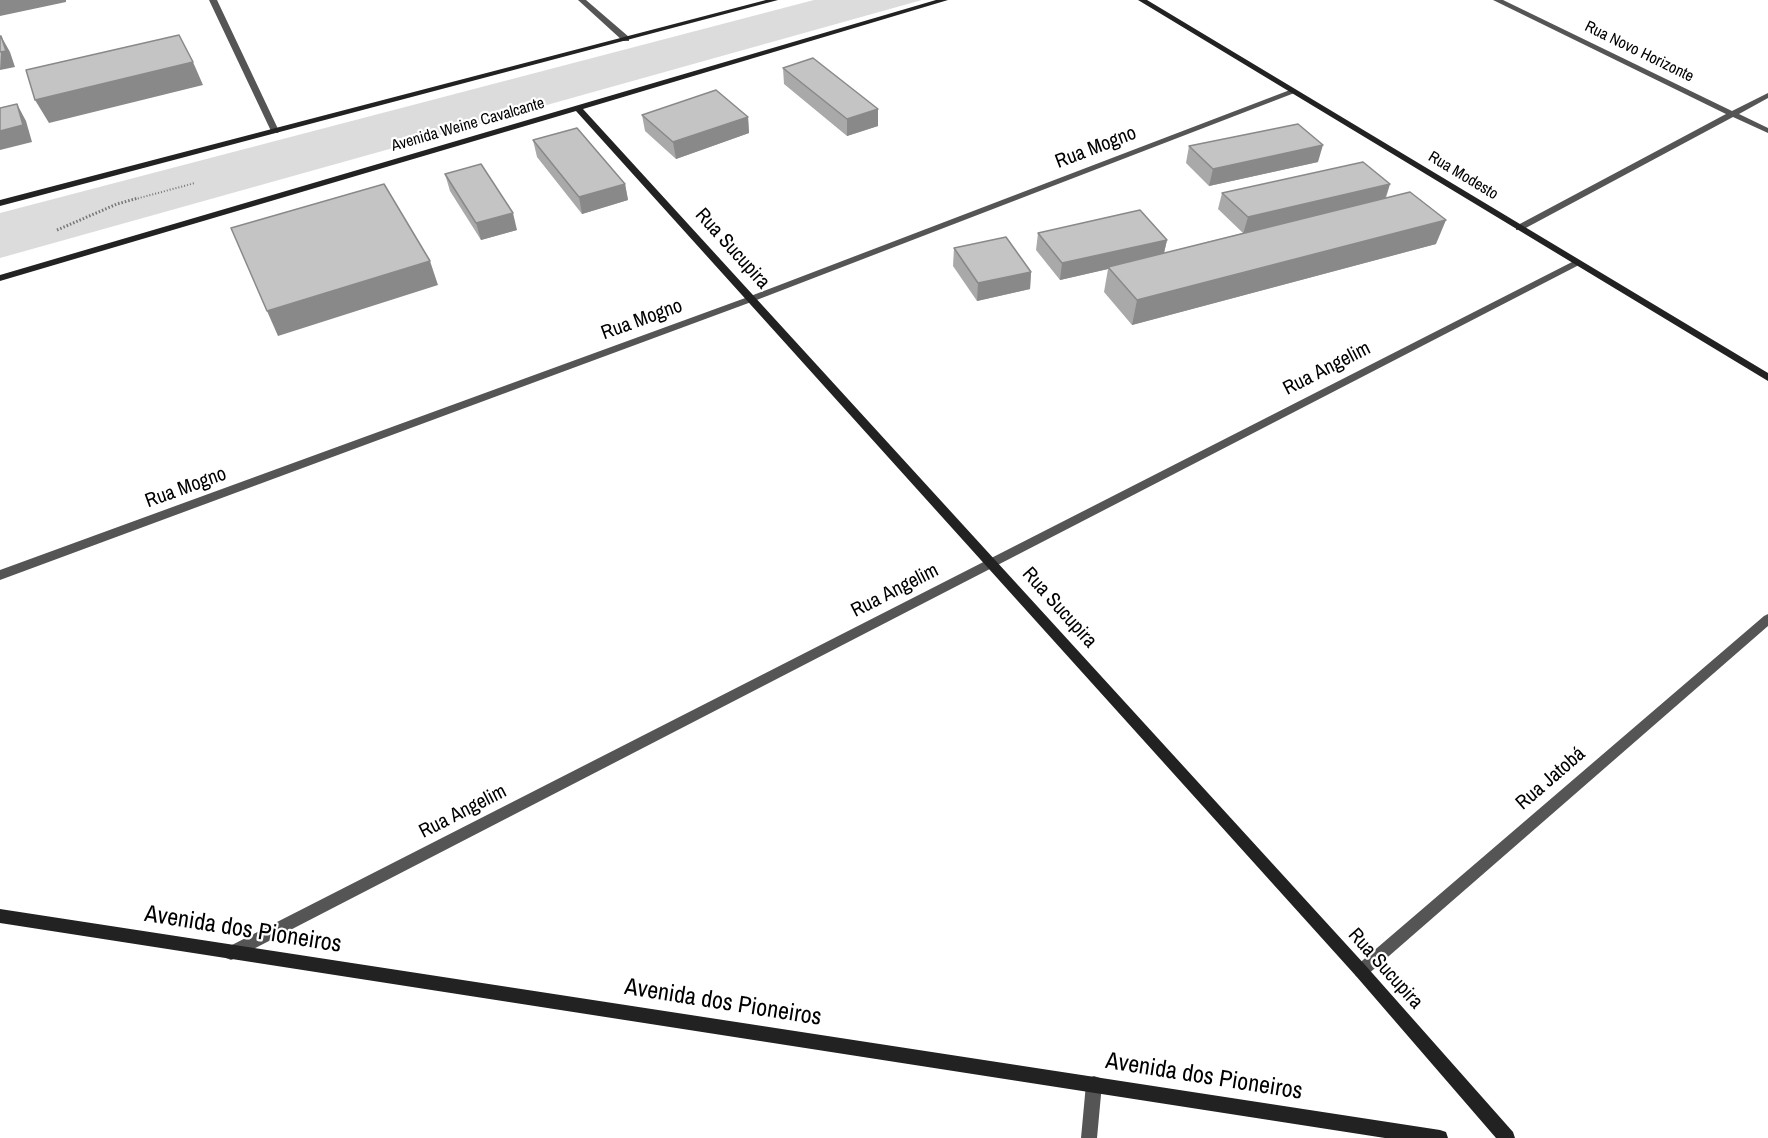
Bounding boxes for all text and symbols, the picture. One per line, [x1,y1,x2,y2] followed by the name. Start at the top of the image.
[1581,17,1697,87] street label: Rua Novo Horizonte
[389,94,547,156] street label: Avenida Weine Cavalcante
[1052,122,1140,174] street label: Rua Mogno
[1425,148,1501,204] street label: Rua Modesto
[690,204,774,294] street label: Rua Sucupira
[598,294,686,346] street label: Rua Mogno
[1279,337,1375,401] street label: Rua Angelim
[142,462,230,514] street label: Rua Mogno
[847,559,943,623] street label: Rua Angelim
[1017,563,1101,653] street label: Rua Sucupira
[1511,742,1591,816] street label: Rua Jatobá
[415,780,511,844] street label: Rua Angelim
[143,900,343,960] street label: Avenida dos Pioneiros
[1343,924,1427,1014] street label: Rua Sucupira
[623,973,823,1033] street label: Avenida dos Pioneiros
[1104,1047,1304,1107] street label: Avenida dos Pioneiros

